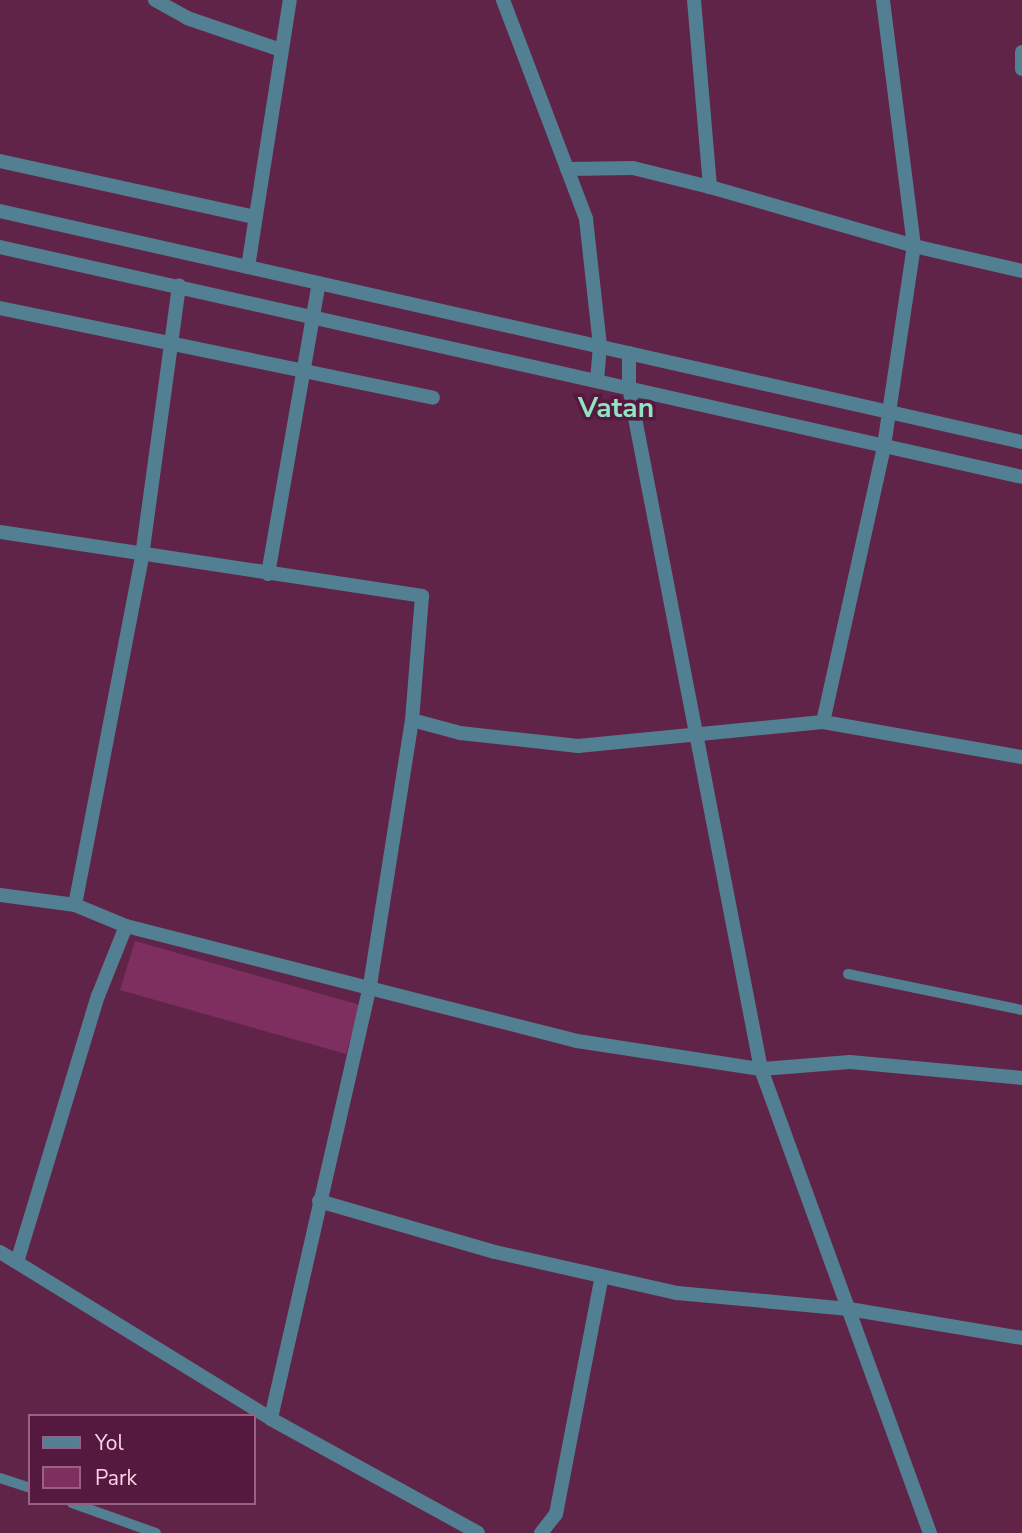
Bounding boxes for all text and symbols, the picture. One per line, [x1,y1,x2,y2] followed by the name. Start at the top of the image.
[578,391,654,425] district label: Vatan
[28,1414,256,1505] legend
[95,1429,124,1457] text: Yol
[95,1464,137,1492] text: Park

